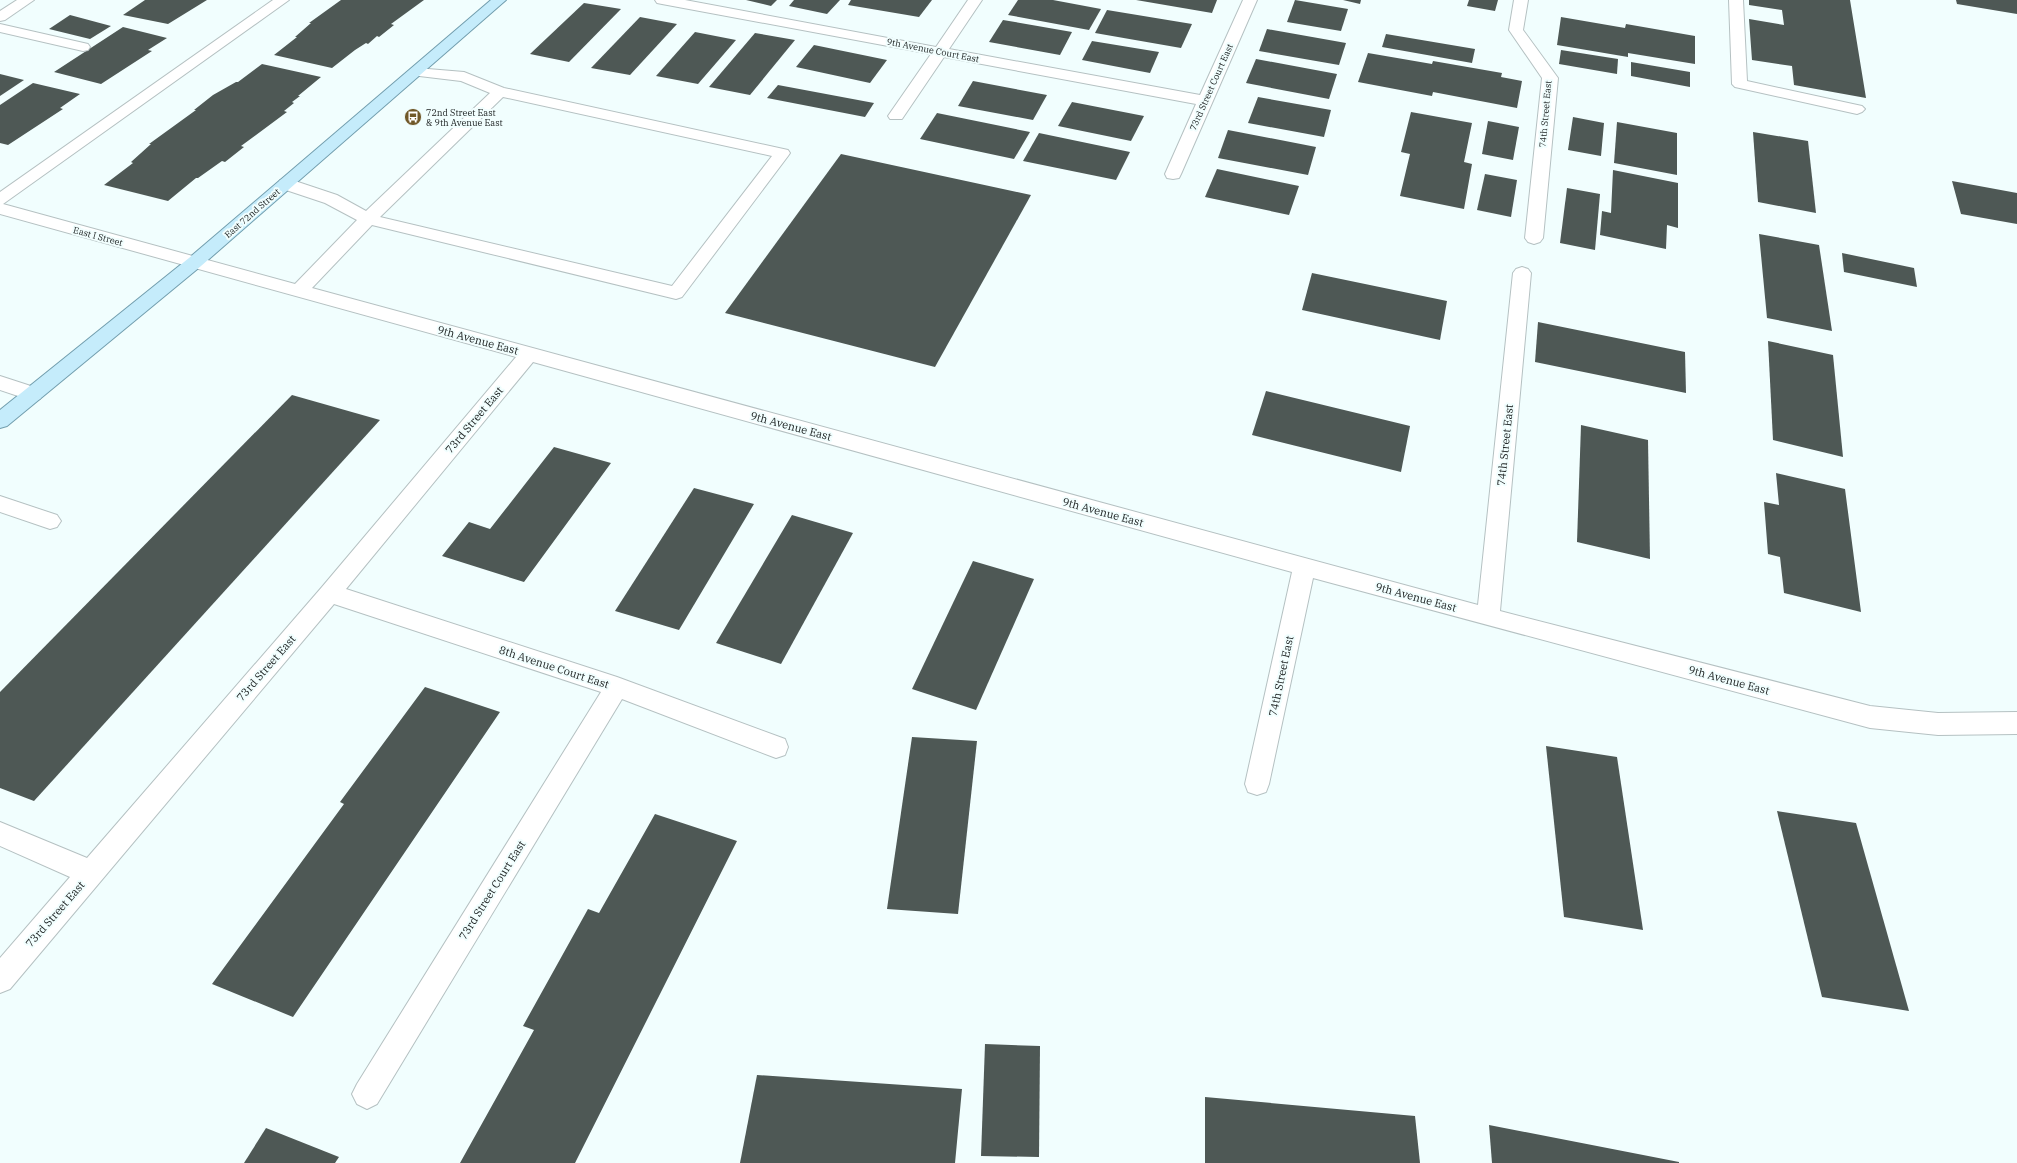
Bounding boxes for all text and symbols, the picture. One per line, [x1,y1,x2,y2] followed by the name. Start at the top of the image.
[886,36,980,64] street label: 9th Avenue Court East
[1187,42,1235,132] street label: 73rd Street Court East
[1537,80,1553,148] street label: 74th Street East
[403,107,423,127] bus stop icon: 72nd Street East & 9th Avenue East
[426,107,503,128] place label: 72nd Street East & 9th Avenue East
[222,186,282,240] street label: East 72nd Street
[72,224,124,248] street label: East I Street
[436,322,520,358] street label: 9th Avenue East
[442,384,506,456] street label: 73rd Street East
[1494,403,1516,487] street label: 74th Street East
[749,408,833,444] street label: 9th Avenue East
[1061,494,1145,530] street label: 9th Avenue East
[1374,579,1458,615] street label: 9th Avenue East
[233,632,299,704] street label: 73rd Street East
[1266,634,1296,718] street label: 74th Street East
[497,643,611,691] street label: 8th Avenue Court East
[1687,662,1771,698] street label: 9th Avenue East
[456,838,528,942] street label: 73rd Street Court East
[22,878,88,950] street label: 73rd Street East

